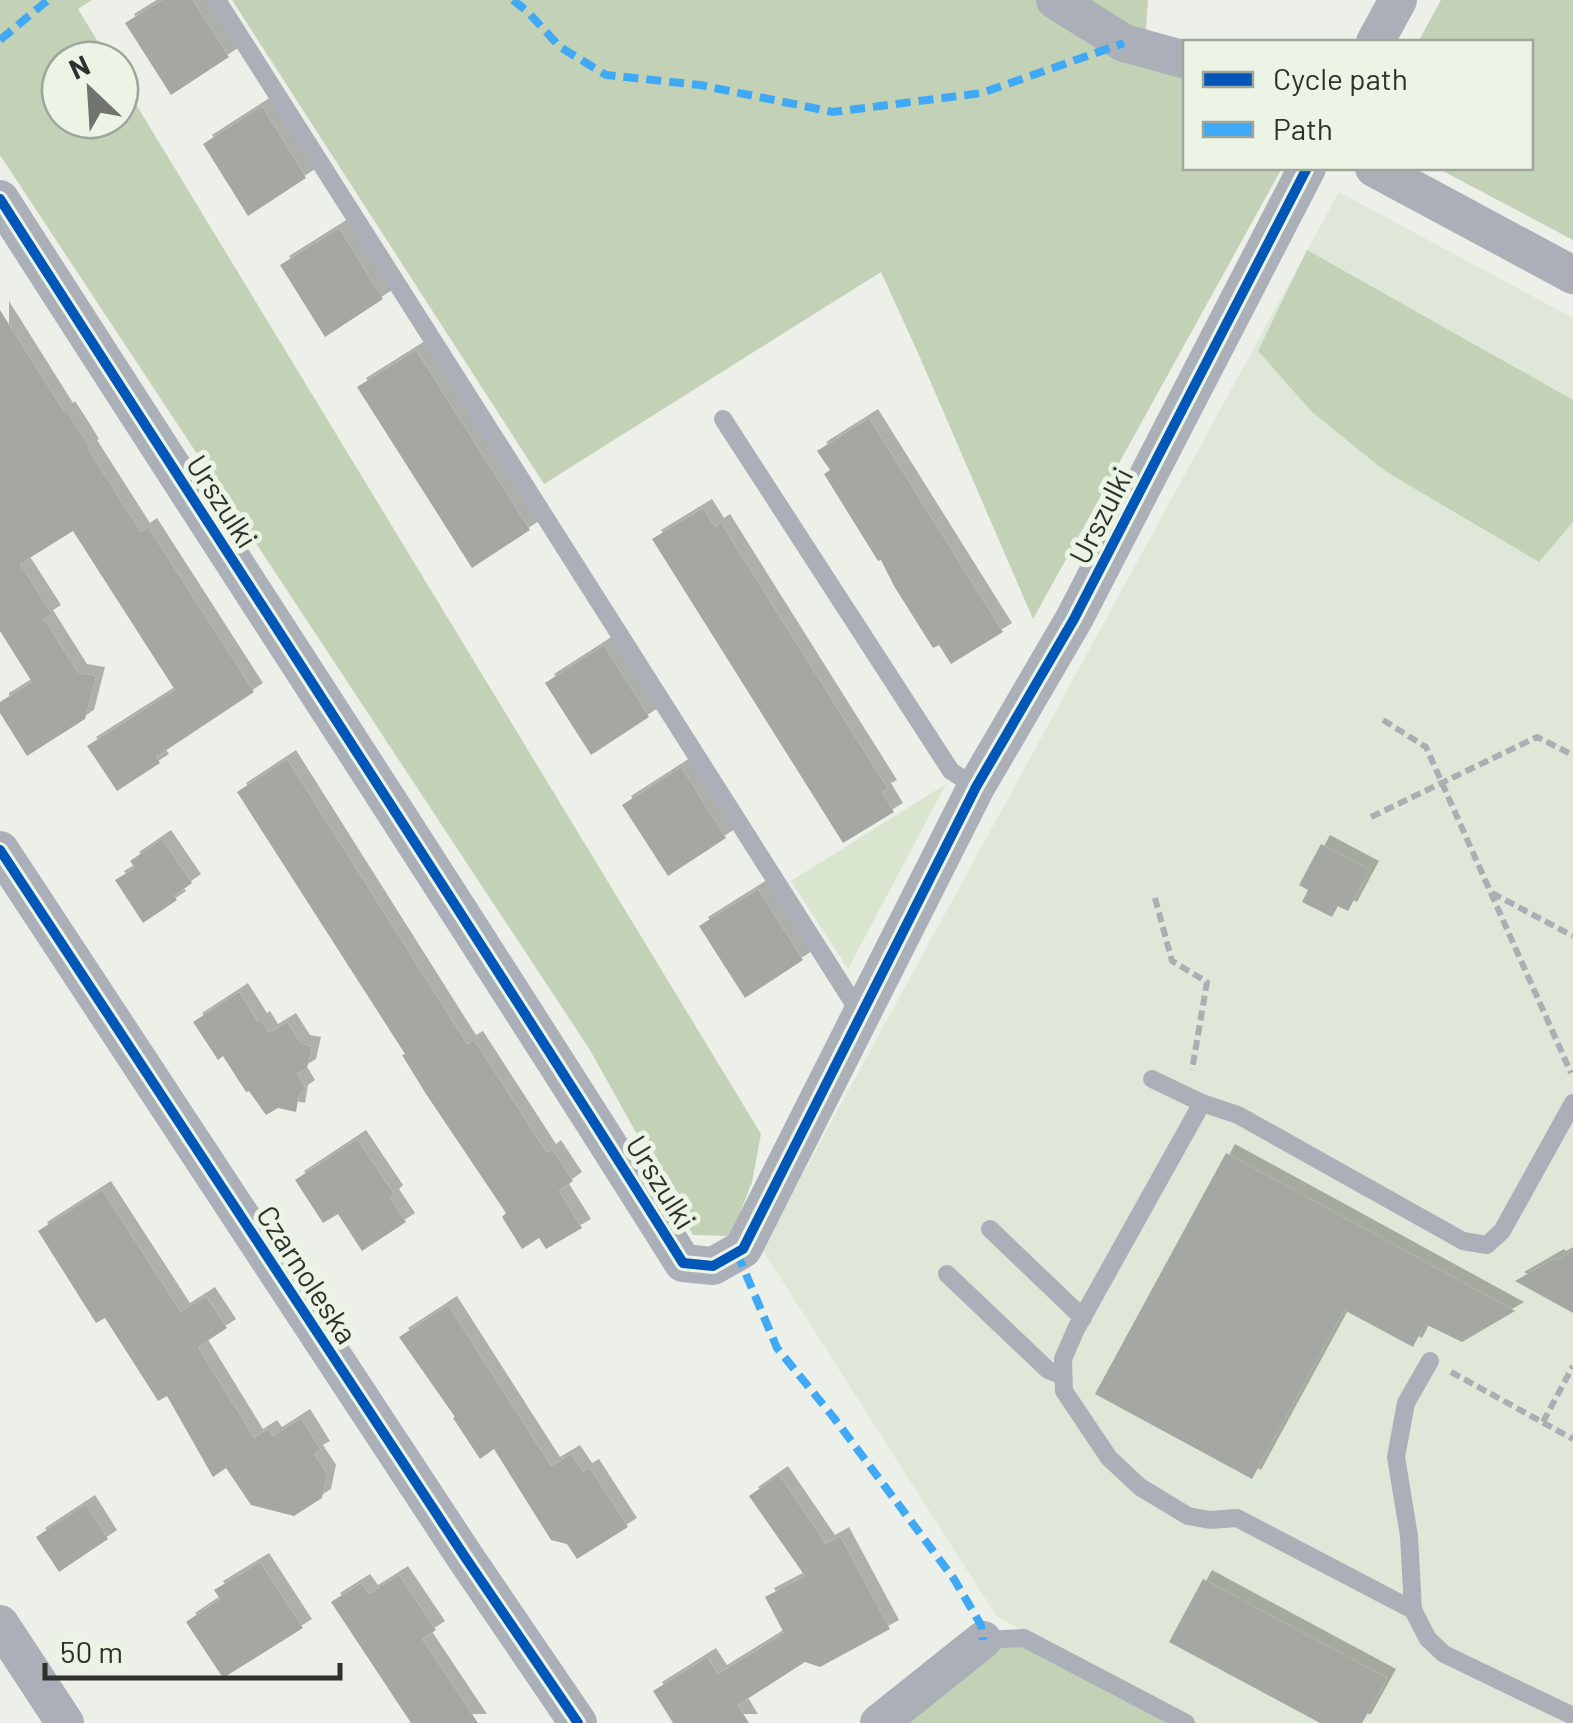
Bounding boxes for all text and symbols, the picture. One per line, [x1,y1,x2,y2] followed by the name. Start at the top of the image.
[40,40,140,140] north arrow
[1183,40,1533,170] legend
[63,47,95,86] text: N
[1273,60,1408,96] text: Cycle path
[1273,110,1333,146] text: Path
[180,448,266,554] street label: Urszulki
[1060,461,1140,569] street label: Urszulki
[619,1128,705,1236] street label: Urszulki
[250,1198,366,1350] street label: Czarnoleska
[45,1618,340,1680] scale bar
[60,1633,123,1669] text: 50 m

